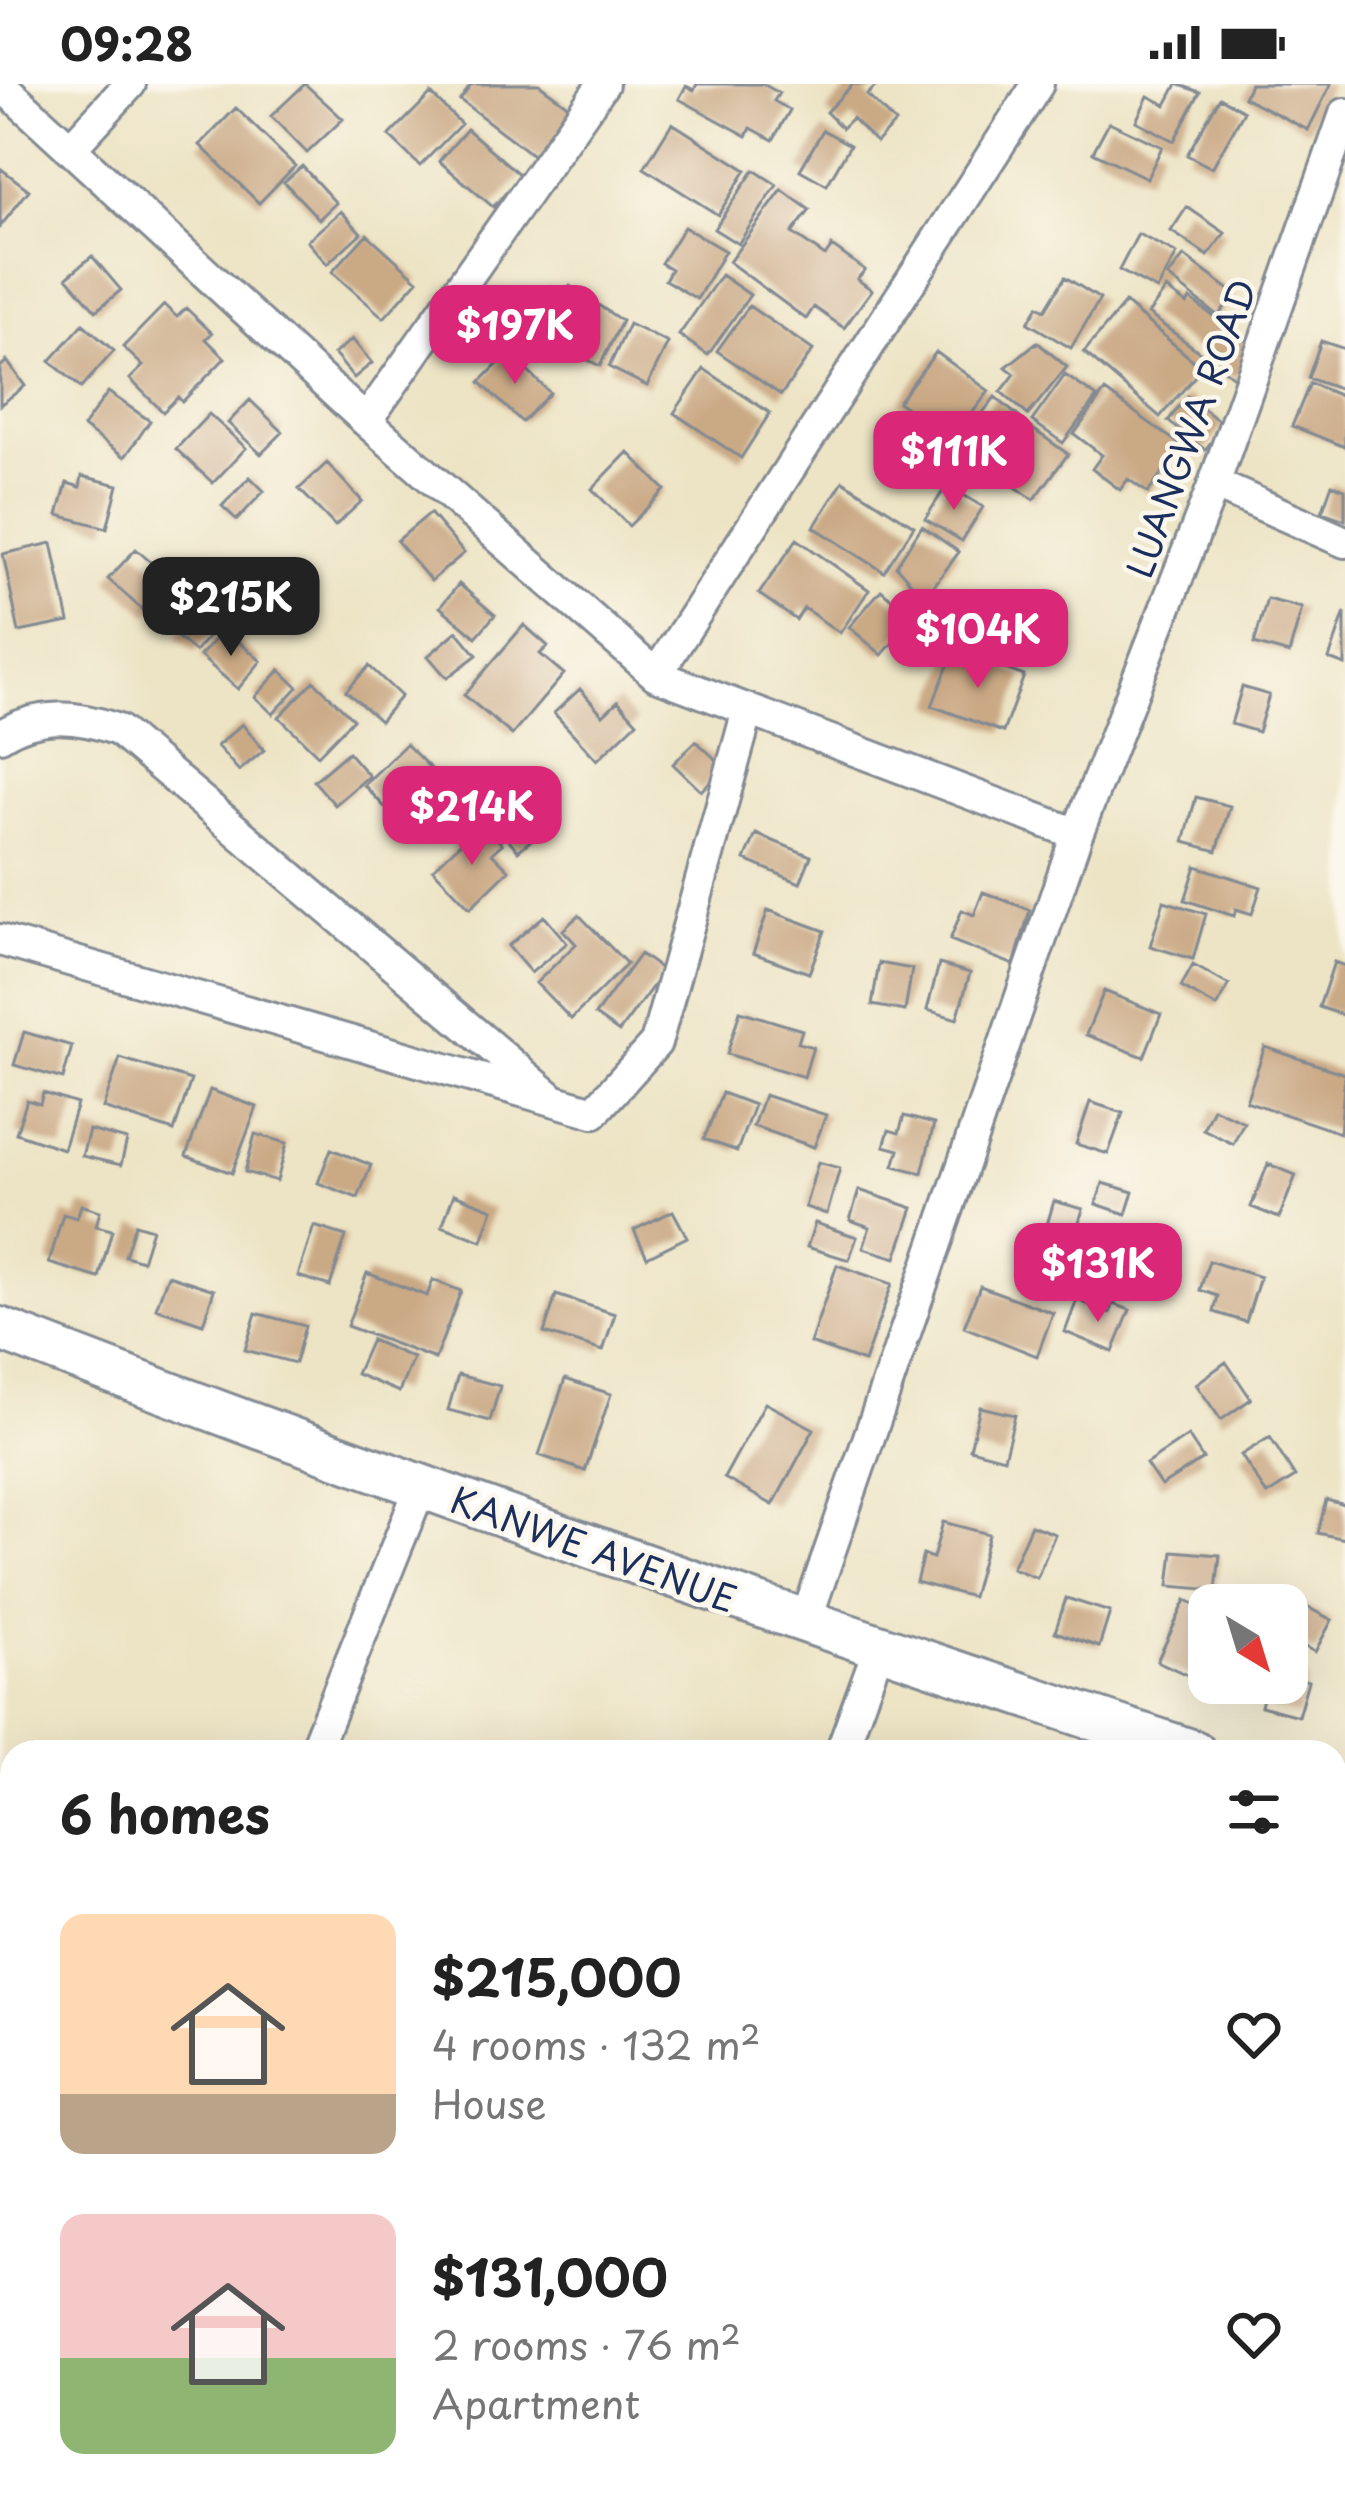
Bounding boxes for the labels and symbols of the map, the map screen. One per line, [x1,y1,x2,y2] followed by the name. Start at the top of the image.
[1111,271,1269,585] street label: LUANGWA ROAD
[431,285,599,387] pin: $197K
[870,411,1038,513] pin: $111K
[147,557,315,659] pin: $215K
[894,589,1062,691] pin: $104K
[388,766,556,868] pin: $214K
[1014,1223,1182,1325] pin: $131K
[444,1471,744,1625] street label: KANWE AVENUE
[1188,1584,1308,1704] north arrow

